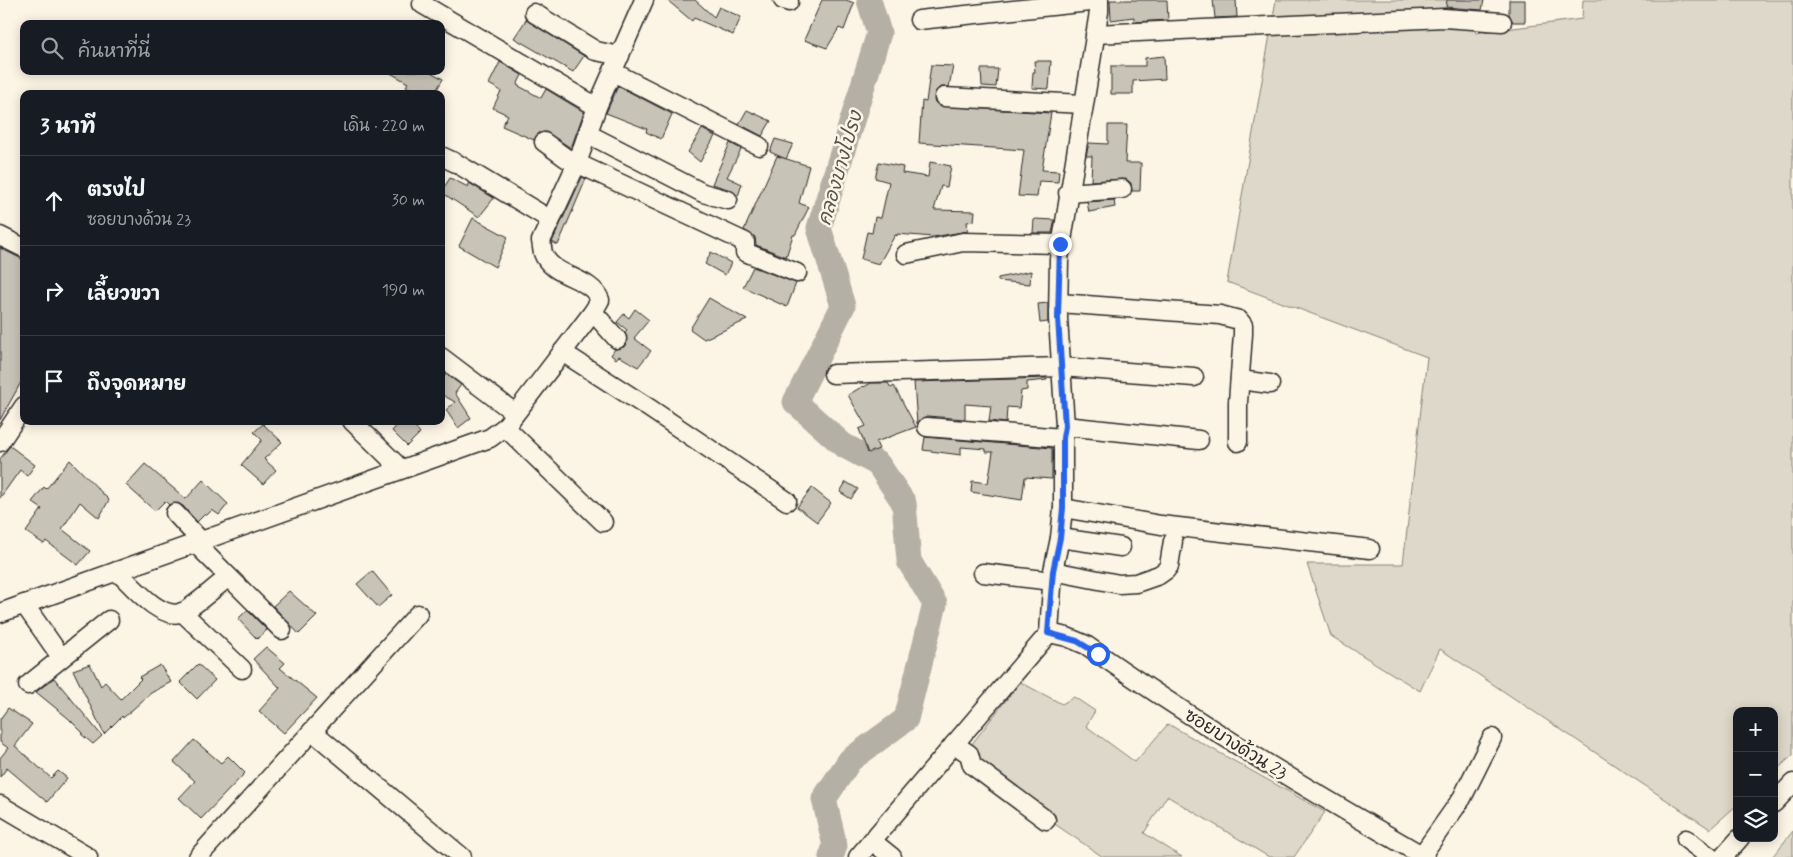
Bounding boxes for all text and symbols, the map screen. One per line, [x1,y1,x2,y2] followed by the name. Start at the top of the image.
[20,20,445,75] search box
[38,34,66,62] icon: search
[78,39,150,64] text: ค้นหาที่นี่
[811,106,869,228] water label: คลองบางโปรง
[40,113,96,141] text: 3 นาที
[343,116,425,137] text: เดิน · 220 m
[87,178,145,203] text: ตรงไป
[40,187,68,215] icon: ahead
[392,190,425,211] text: 30 m
[87,210,191,231] text: ซอยบางด้วน 23
[1049,233,1072,256] route end
[40,277,68,305] icon: right
[382,280,425,301] text: 190 m
[87,282,160,307] text: เลี้ยวขวา
[40,367,68,395] icon: arrive
[87,372,186,397] text: ถึงจุดหมาย
[1087,643,1110,666] route start
[1180,703,1292,786] street label: ซอยบางด้วน 23
[1733,707,1778,842] map controls
[1733,707,1778,752] button: +
[1733,752,1778,797] button: −
[1733,797,1778,842] button: layers

